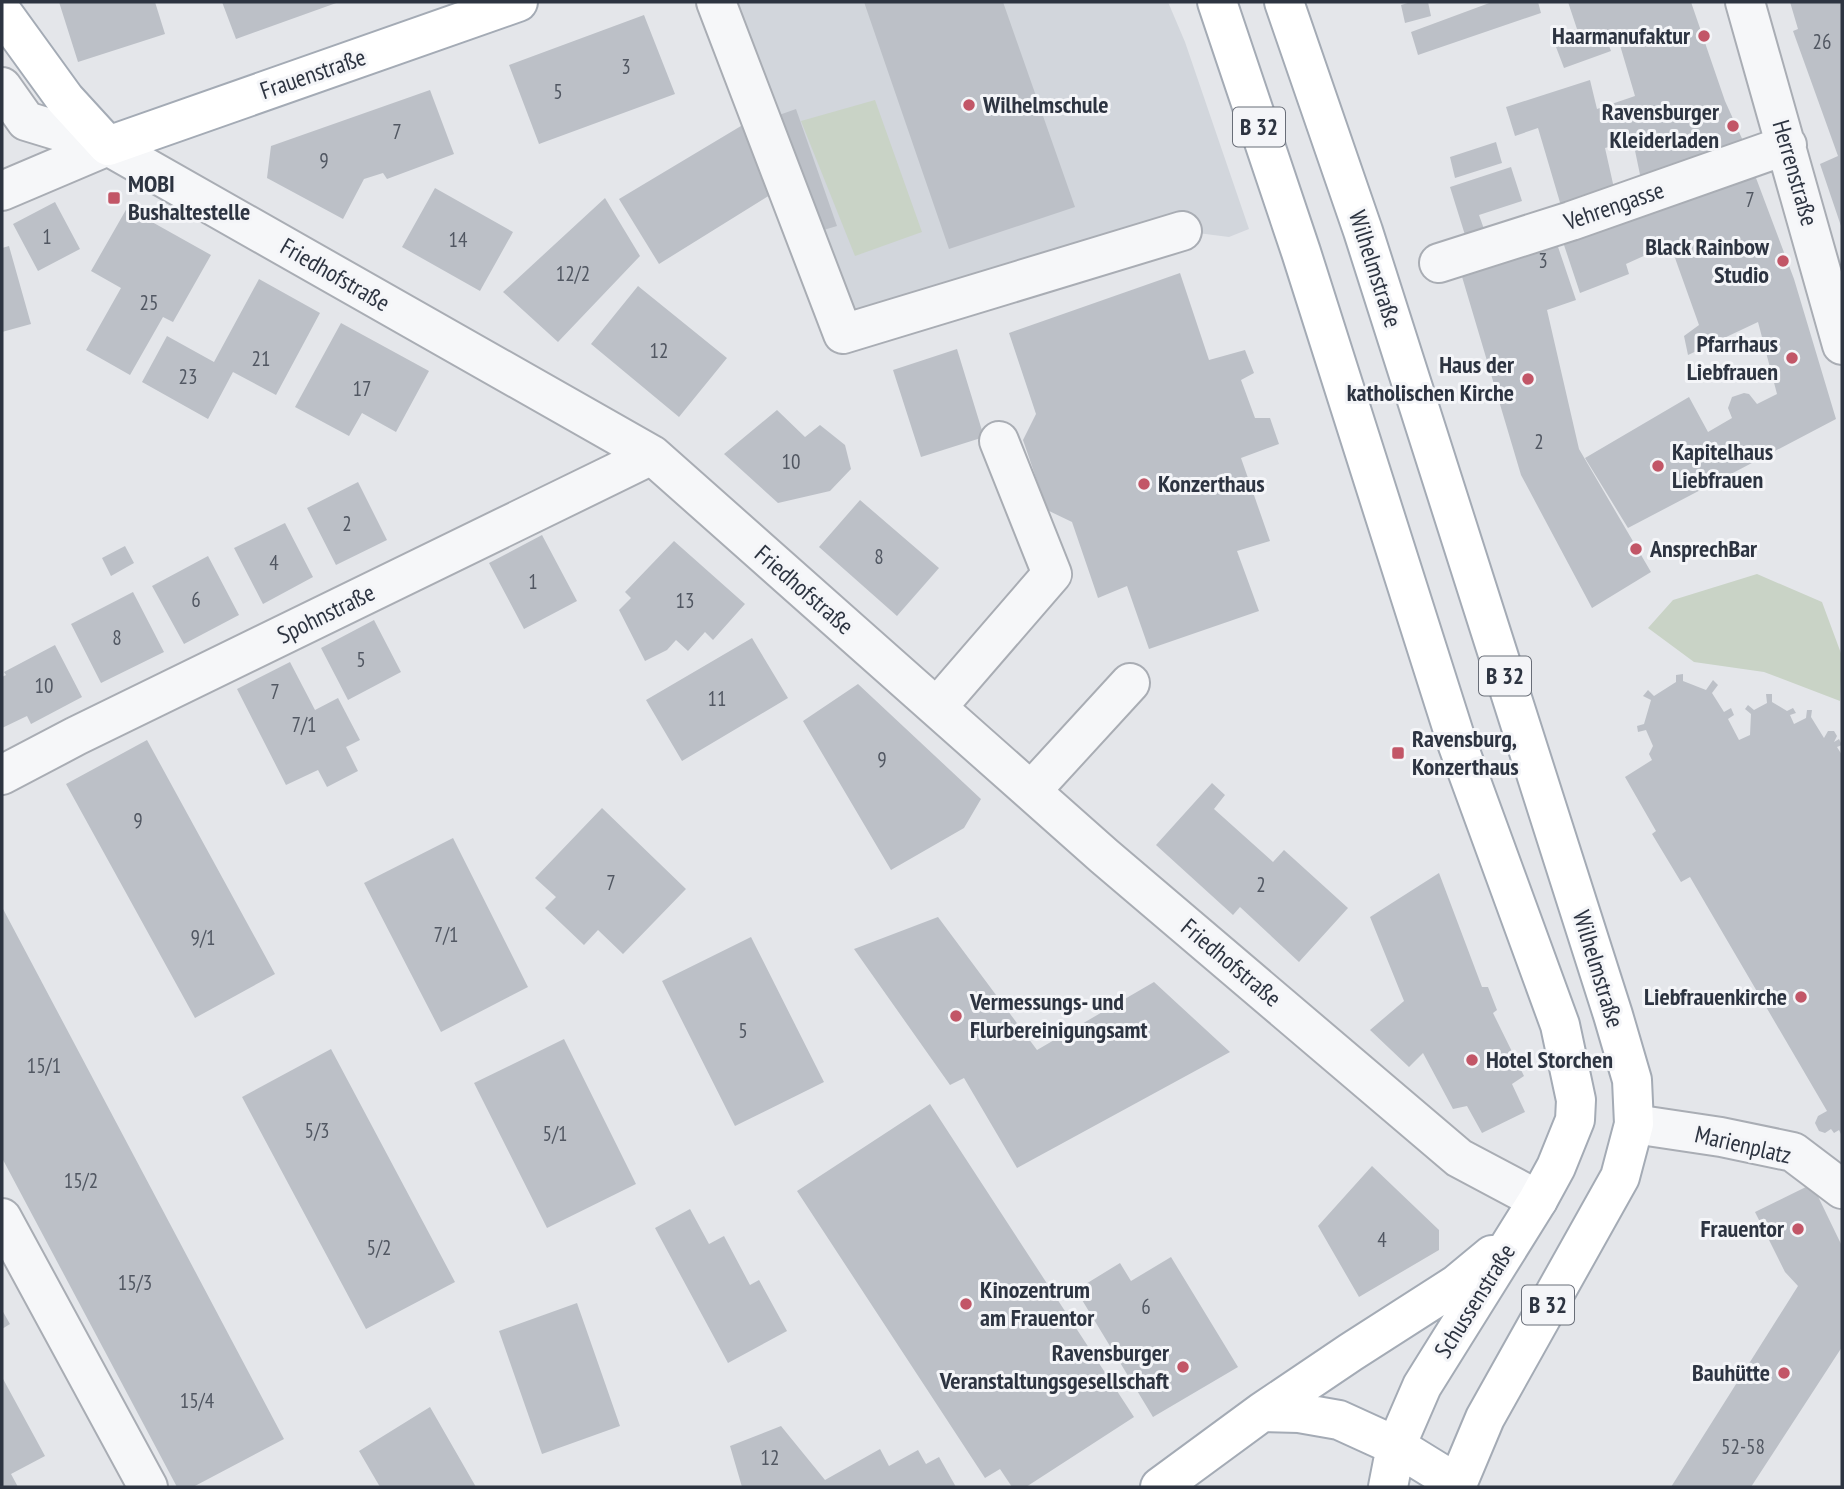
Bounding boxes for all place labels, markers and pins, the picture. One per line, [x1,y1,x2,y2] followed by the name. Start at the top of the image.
[1552,20,1691,51] place label: Haarmanufaktur
[1696,28,1712,44] marker: Haarmanufaktur
[982,89,1109,120] place label: Wilhelmschule
[1602,96,1720,155] place label: Ravensburger Kleiderladen
[961,97,977,113] marker: Wilhelmschule
[1725,118,1741,134] marker: Ravensburger Kleiderladen
[128,168,250,227] place label: MOBI Bushaltestelle
[106,190,122,206] marker: MOBI Bushaltestelle
[1645,231,1770,290] place label: Black Rainbow Studio
[1775,253,1791,269] marker: Black Rainbow Studio
[1687,328,1778,387] place label: Pfarrhaus Liebfrauen
[1347,349,1515,408] place label: Haus der katholischen Kirche
[1784,350,1800,366] marker: Pfarrhaus Liebfrauen
[1520,371,1536,387] marker: Haus der katholischen Kirche
[1672,436,1773,495] place label: Kapitelhaus Liebfrauen
[1650,458,1666,474] marker: Kapitelhaus Liebfrauen
[1158,468,1265,499] place label: Konzerthaus
[1136,476,1152,492] marker: Konzerthaus
[1649,533,1758,564] place label: AnsprechBar
[1628,541,1644,557] marker: AnsprechBar
[1412,723,1519,782] place label: Ravensburg, Konzerthaus
[1390,745,1406,761] marker: Ravensburg, Konzerthaus
[1644,981,1787,1012] place label: Liebfrauenkirche
[969,986,1147,1045] place label: Vermessungs- und Flurbereinigungsamt
[1793,989,1809,1005] marker: Liebfrauenkirche
[948,1008,964,1024] marker: Vermessungs- und Flurbereinigungsamt
[1486,1044,1613,1075] place label: Hotel Storchen
[1464,1052,1480,1068] marker: Hotel Storchen
[1701,1213,1785,1244] place label: Frauentor
[1790,1221,1806,1237] marker: Frauentor
[980,1274,1095,1333] place label: Kinozentrum am Frauentor
[958,1296,974,1312] marker: Kinozentrum am Frauentor
[939,1337,1170,1396] place label: Ravensburger Veranstaltungsgesellschaft
[1692,1357,1770,1388] place label: Bauhütte
[1175,1359,1191,1375] marker: Ravensburger Veranstaltungsgesellschaft
[1776,1365,1792,1381] marker: Bauhütte

